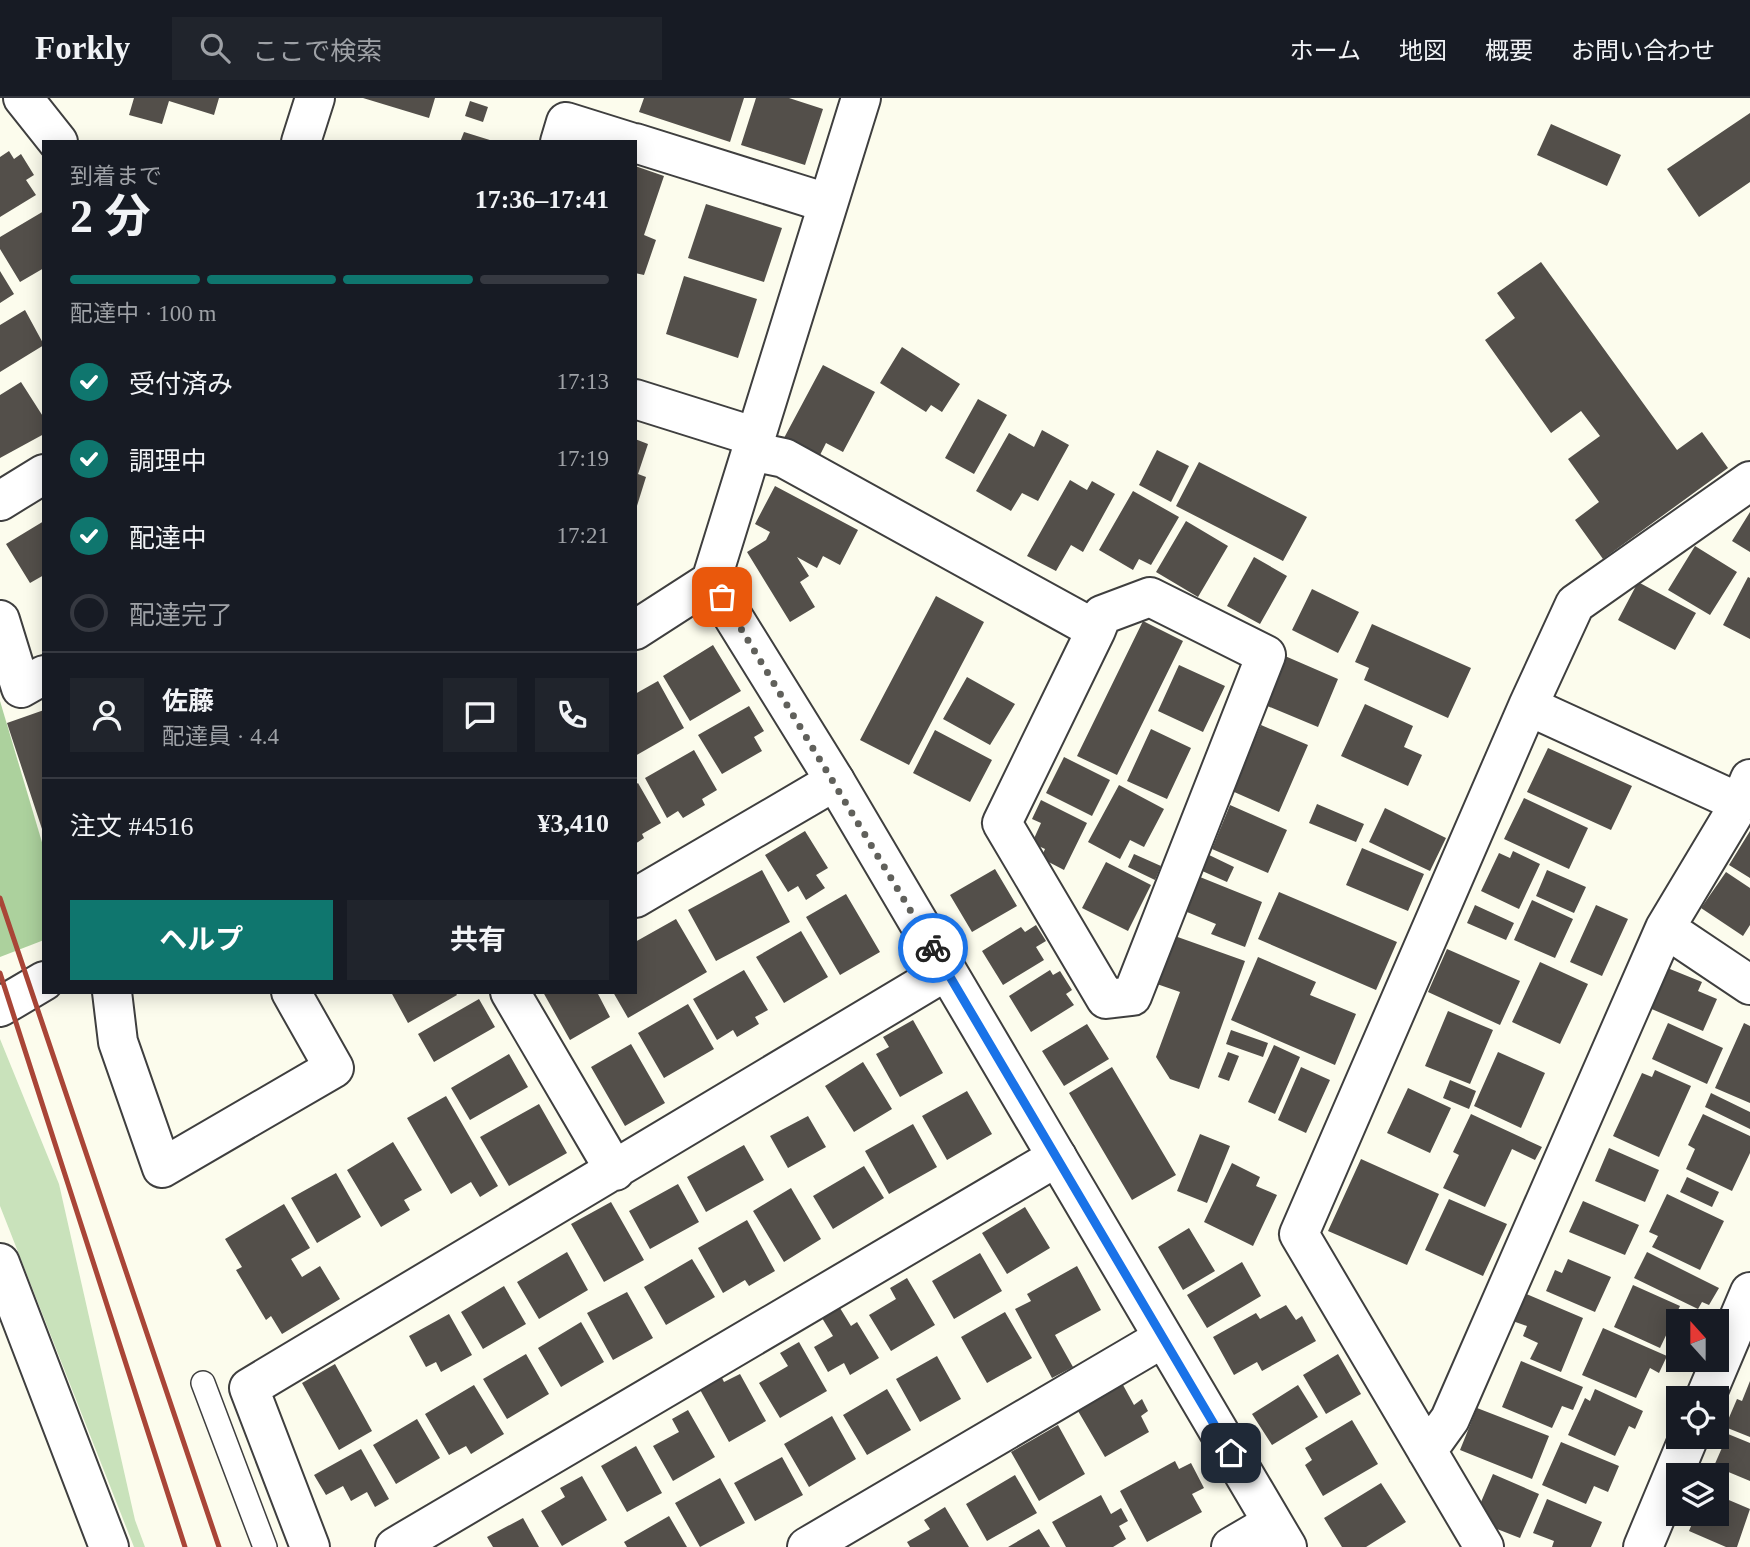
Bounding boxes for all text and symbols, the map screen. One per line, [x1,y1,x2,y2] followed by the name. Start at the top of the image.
[172,17,662,80] search box
[196,29,234,67] icon: search
[35,30,130,66] text: Forkly
[252,37,382,66] text: ここで検索
[1290,38,1361,64] text: ホーム
[1399,38,1447,64] text: 地図
[1485,38,1533,64] text: 概要
[1571,38,1715,64] text: お問い合わせ
[70,164,162,189] text: 到着まで
[475,185,609,214] text: 17:36–17:41
[70,191,151,242] text: 2 分
[70,301,216,326] text: 配達中 · 100 m
[70,363,108,401] icon: check
[557,369,609,394] text: 17:13
[129,370,233,399] text: 受付済み
[70,440,108,478] icon: check
[557,446,609,471] text: 17:19
[129,447,207,476] text: 調理中
[70,517,108,555] icon: check
[557,523,609,548] text: 17:21
[129,524,207,553] text: 配達中
[692,567,752,627] pin
[703,578,741,616] icon: bag
[129,601,233,630] text: 配達完了
[70,678,144,752] button: person
[443,678,517,752] button: chat
[535,678,609,752] button: phone
[162,687,214,716] text: 佐藤
[162,724,279,749] text: 配達員 · 4.4
[538,809,609,838] text: ¥3,410
[70,812,194,841] text: 注文 #4516
[70,900,333,980] button: ヘルプ
[347,900,609,980] button: 共有
[898,913,968,983] courier
[914,929,952,967] icon: bike
[1666,1309,1729,1372] north arrow
[1666,1309,1729,1526] map controls
[1666,1386,1729,1449] button: locate
[1201,1423,1261,1483] pin
[1212,1434,1250,1472] icon: home
[1666,1463,1729,1526] button: layers

